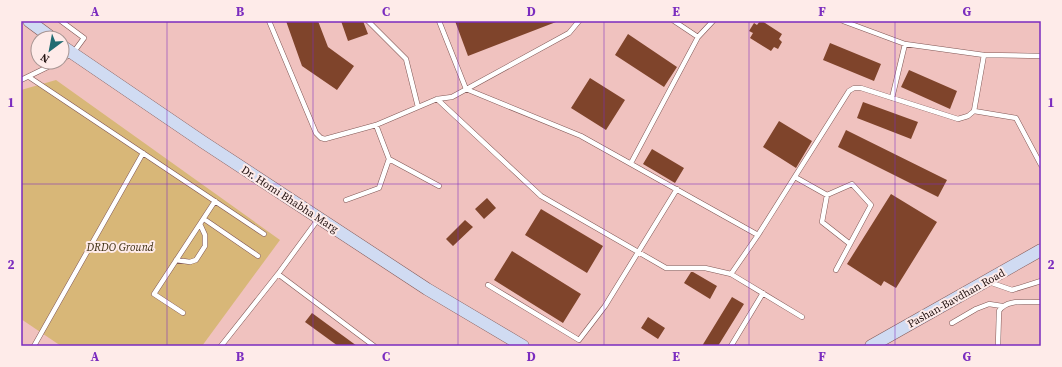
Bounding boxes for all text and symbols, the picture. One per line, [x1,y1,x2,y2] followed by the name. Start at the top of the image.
[91,3,100,20] text: A
[236,3,245,20] text: B
[382,3,390,20] text: C
[526,3,536,20] text: D
[672,3,680,20] text: E
[818,3,826,20] text: F
[963,3,972,20] text: G
[30,30,70,70] north arrow
[38,50,52,67] text: N
[7,94,15,111] text: 1
[1047,94,1055,111] text: 1
[238,162,341,237] street label: Dr. Homi Bhabha Marg
[85,240,154,255] park label: DRDO Ground
[7,256,15,273] text: 2
[1047,256,1055,273] text: 2
[905,265,1008,331] street label: Pashan-Bavdhan Road
[91,348,100,365] text: A
[236,348,245,365] text: B
[382,348,390,365] text: C
[526,348,536,365] text: D
[672,348,680,365] text: E
[818,348,826,365] text: F
[963,348,972,365] text: G

